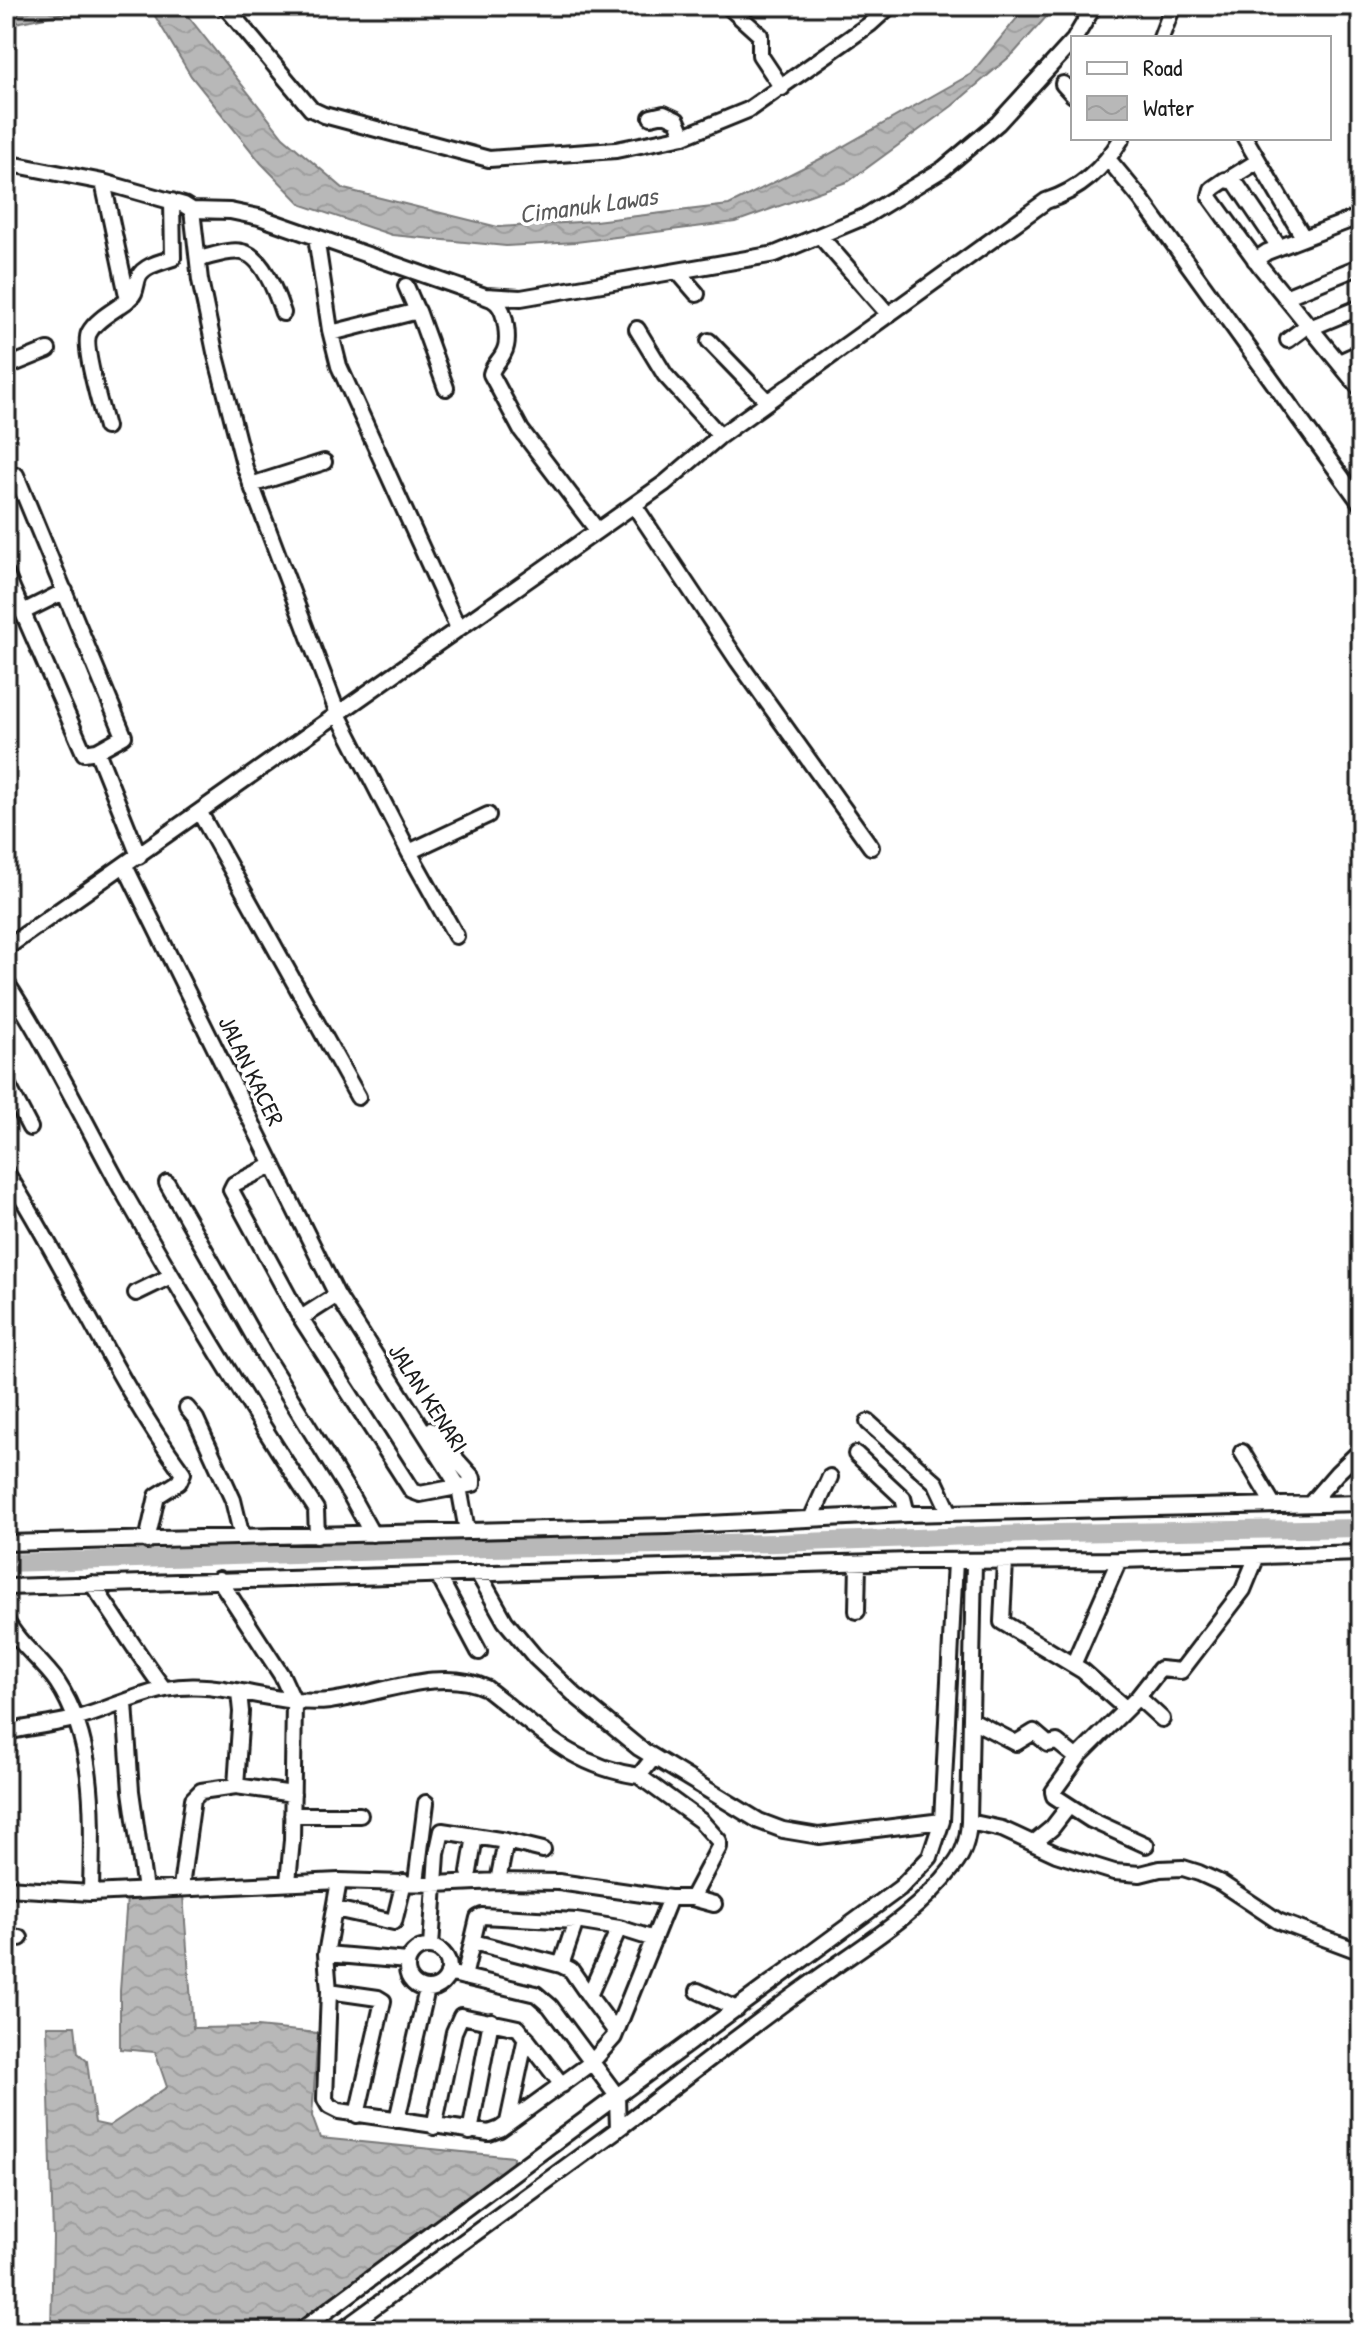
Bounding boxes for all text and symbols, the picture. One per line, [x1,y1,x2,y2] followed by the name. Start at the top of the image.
[1071,36,1331,140] legend
[1143,51,1182,83] text: Road
[1143,91,1194,123] text: Water
[517,177,661,232] water label: Cimanuk Lawas
[212,1010,292,1131] street label: JALAN KACER
[382,1337,476,1458] street label: JALAN KENARI

